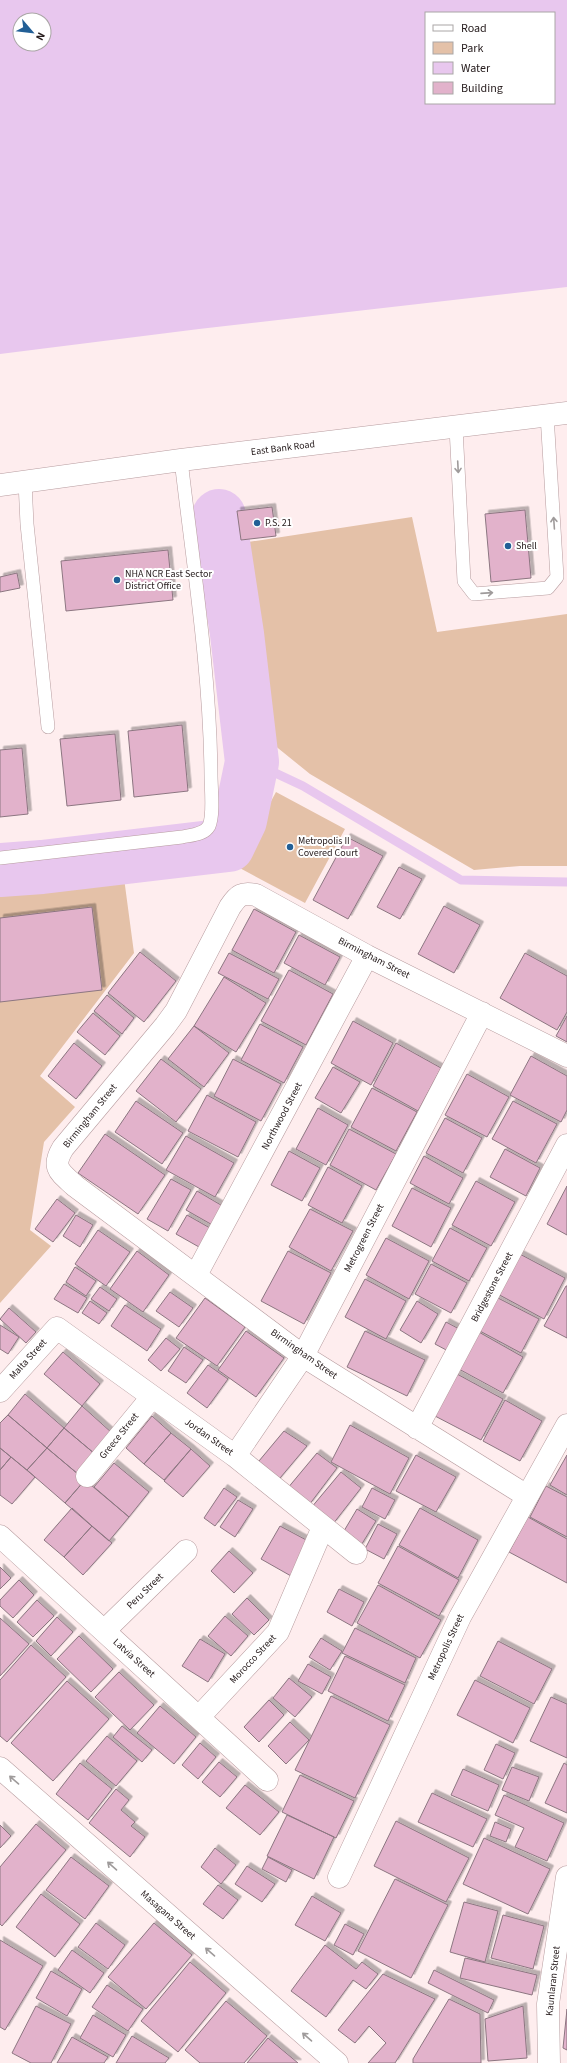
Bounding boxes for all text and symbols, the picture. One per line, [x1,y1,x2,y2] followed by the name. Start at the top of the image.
[12,12,52,52] north arrow
[425,12,555,104] legend
[461,20,487,37] text: Road
[32,30,49,43] text: N
[461,40,483,57] text: Park
[461,60,491,77] text: Water
[461,80,503,97] text: Building
[250,437,316,459] street label: East Bank Road
[454,460,461,473] one-way arrow
[265,516,292,530] place label: P.S. 21
[550,517,557,530] one-way arrow
[252,518,262,528] marker: P.S. 21
[516,539,537,553] place label: Shell
[503,541,513,551] marker: Shell
[125,567,212,593] place label: NHA NCR East Sector District Office
[112,575,122,585] marker: NHA NCR East Sector District Office
[480,589,493,596] one-way arrow
[298,834,359,860] place label: Metropolis II Covered Court
[285,842,295,852] marker: Metropolis II Covered Court
[336,934,413,982] street label: Birmingham Street
[258,1079,306,1152] street label: Northwood Street
[60,1080,121,1151] street label: Birmingham Street
[341,1201,388,1275] street label: Metrogreen Street
[468,1249,517,1324] street label: Bridgestone Street
[268,1326,341,1383] street label: Birmingham Street
[6,1335,50,1382] street label: Malta Street
[96,1409,142,1462] street label: Greece Street
[182,1415,237,1459] street label: Jordan Street
[123,1569,167,1612] street label: Peru Street
[425,1611,468,1682] street label: Metropolis Street
[227,1631,280,1687] street label: Morocco Street
[110,1635,159,1681] street label: Latvia Street
[9,1776,19,1785] one-way arrow
[107,1861,117,1871] one-way arrow
[137,1887,199,1943] street label: Masagana Street
[542,1945,564,2017] street label: Kaunlaran Street
[204,1947,215,1956] one-way arrow
[302,2033,313,2042] one-way arrow

